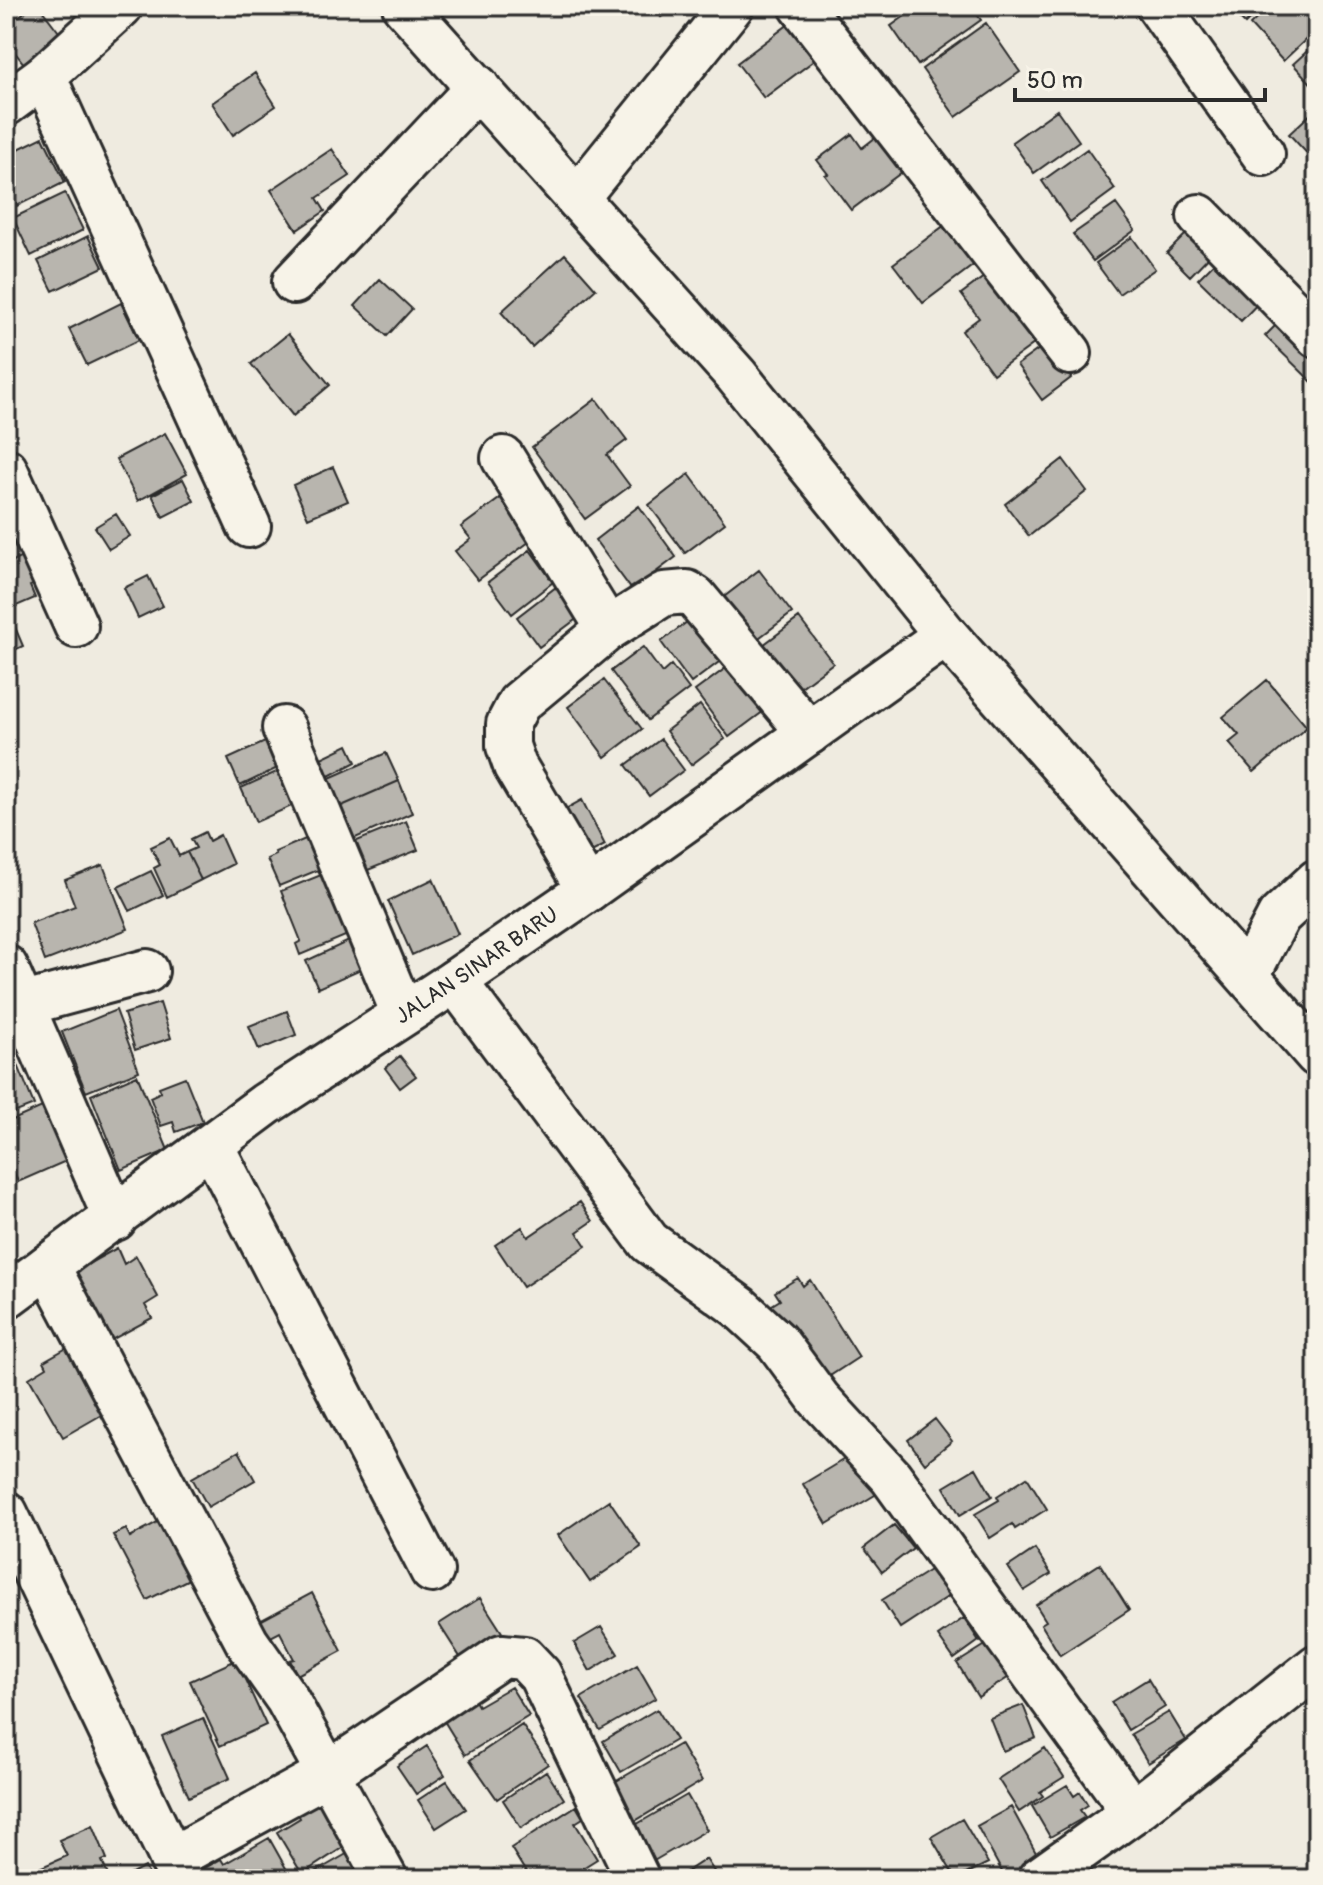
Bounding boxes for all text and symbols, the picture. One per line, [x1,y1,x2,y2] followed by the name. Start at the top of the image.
[1015,52,1265,102] scale bar
[1027,66,1083,95] text: 50 m
[390,900,564,1030] street label: JALAN SINAR BARU

